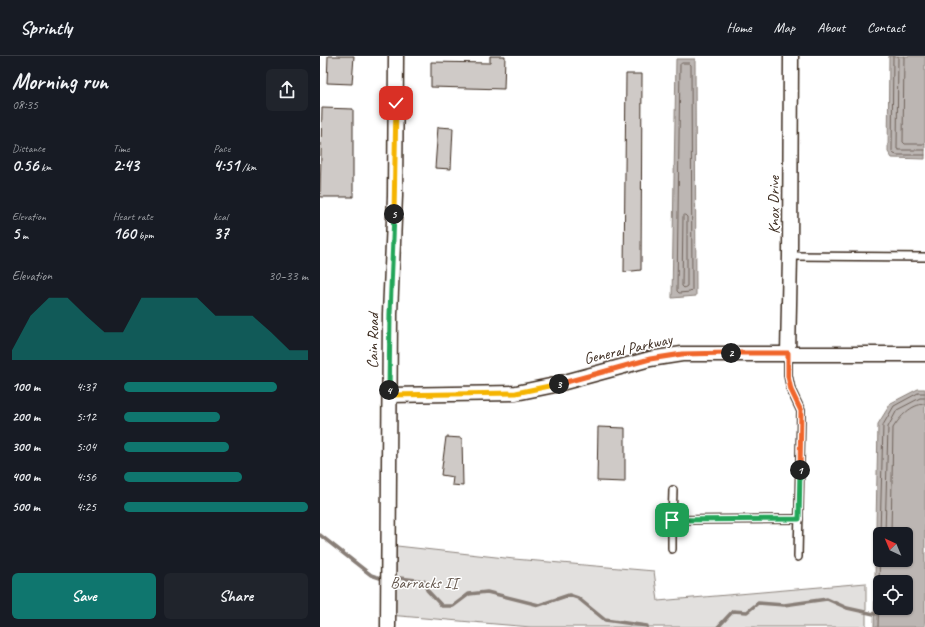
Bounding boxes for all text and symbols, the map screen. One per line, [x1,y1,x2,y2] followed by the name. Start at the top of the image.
[20,16,72,40] text: Sprintly
[726,19,752,36] text: Home
[774,19,795,36] text: Map
[817,19,845,36] text: About
[867,19,905,36] text: Contact
[12,68,108,96] text: Morning run
[266,69,308,111] button: share
[379,86,413,120] pin
[385,92,407,114] icon: check
[12,97,38,113] text: 08:35
[12,141,45,155] text: Distance
[113,141,130,155] text: Time
[213,141,230,155] text: Pace
[12,155,38,176] text: 0.56
[113,155,139,176] text: 2:43
[213,155,239,176] text: 4:51
[38,160,52,174] text: km
[239,160,256,174] text: /km
[764,174,784,234] street label: Knox Drive
[384,204,404,224] pin: 5
[392,207,396,221] text: 5
[12,209,46,223] text: Elevation
[113,209,153,223] text: Heart rate
[213,209,228,223] text: kcal
[12,223,19,244] text: 5
[113,223,136,244] text: 160
[213,223,229,244] text: 37
[19,228,28,242] text: m
[136,228,154,242] text: bpm
[12,268,52,284] text: Elevation
[268,268,308,284] text: 30–33 m
[363,310,384,369] street label: Cain Road
[582,329,676,369] street label: General Parkway
[721,343,741,363] pin: 2
[729,346,733,360] text: 2
[549,374,569,394] pin: 3
[557,377,561,391] text: 3
[12,379,40,395] text: 100 m
[76,379,96,395] text: 4:37
[379,380,399,400] pin: 4
[387,383,391,397] text: 4
[12,409,40,425] text: 200 m
[76,409,96,425] text: 5:12
[12,439,40,455] text: 300 m
[76,439,96,455] text: 5:04
[790,460,810,480] pin: 1
[798,463,802,477] text: 1
[12,469,40,485] text: 400 m
[76,469,96,485] text: 4:56
[12,499,40,515] text: 500 m
[76,499,96,515] text: 4:25
[655,503,689,537] pin
[661,509,683,531] icon: arrive
[873,527,913,567] north arrow
[873,527,913,615] map controls
[12,573,156,619] button: Save
[164,573,308,619] button: Share
[390,573,461,593] park label: Barracks II
[873,575,913,615] button: locate

